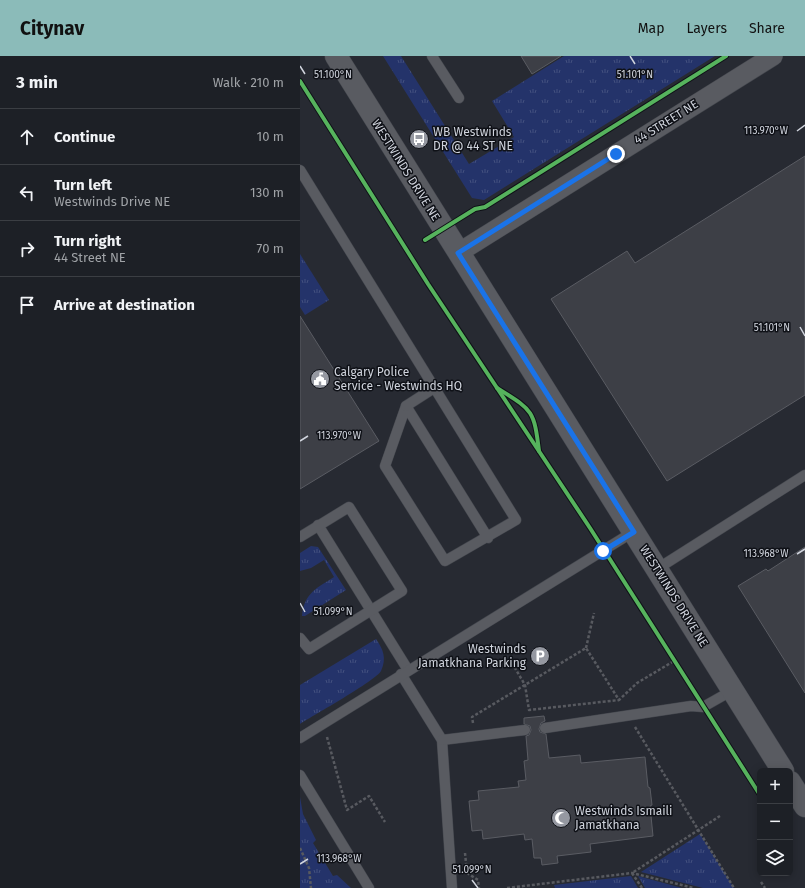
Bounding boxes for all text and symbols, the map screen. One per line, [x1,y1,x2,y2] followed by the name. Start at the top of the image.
[20,17,84,40] text: Citynav
[638,20,664,37] text: Map
[686,20,727,37] text: Layers
[749,20,785,37] text: Share
[314,69,352,81] text: 51.100°N
[617,69,653,81] text: 51.101°N
[16,72,58,93] text: 3 min
[213,75,284,90] text: Walk · 210 m
[632,97,700,147] street label: 44 STREET NE
[369,117,443,223] street label: WESTWINDS DRIVE NE
[433,125,513,153] place label: WB Westwinds DR @ 44 ST NE
[744,125,789,137] text: 113.970°W
[16,126,38,148] icon: ahead
[54,128,115,146] text: Continue
[408,128,430,150] bus stop icon: WB Westwinds DR @ 44 ST NE
[257,129,284,144] text: 10 m
[607,145,625,163] route end
[54,176,112,194] text: Turn left
[16,182,38,204] icon: left
[250,185,284,200] text: 130 m
[54,194,170,209] text: Westwinds Drive NE
[54,232,121,250] text: Turn right
[16,238,38,260] icon: right
[257,241,284,256] text: 70 m
[54,250,126,265] text: 44 Street NE
[16,294,38,316] icon: arrive
[54,296,195,314] text: Arrive at destination
[754,322,790,334] text: 51.101°N
[334,365,462,393] place label: Calgary Police Service - Westwinds HQ
[309,368,331,390] public building icon: Calgary Police Service - Westwinds HQ
[317,430,362,442] text: 113.970°W
[594,542,612,560] route start
[637,543,711,649] street label: WESTWINDS DRIVE NE
[743,548,789,560] text: 113.968°W
[313,606,353,618] text: 51.099°N
[418,642,527,670] place label: Westwinds Jamatkhana Parking
[529,645,551,667] parking icon: Westwinds Jamatkhana Parking
[757,768,793,876] map controls
[757,768,793,804] button: +
[575,804,673,832] place label: Westwinds Ismaili Jamatkhana
[757,804,793,840] button: −
[550,807,572,829] mosque icon: Westwinds Ismaili Jamatkhana
[757,840,793,876] button: layers
[316,853,362,865] text: 113.968°W
[452,864,492,876] text: 51.099°N

